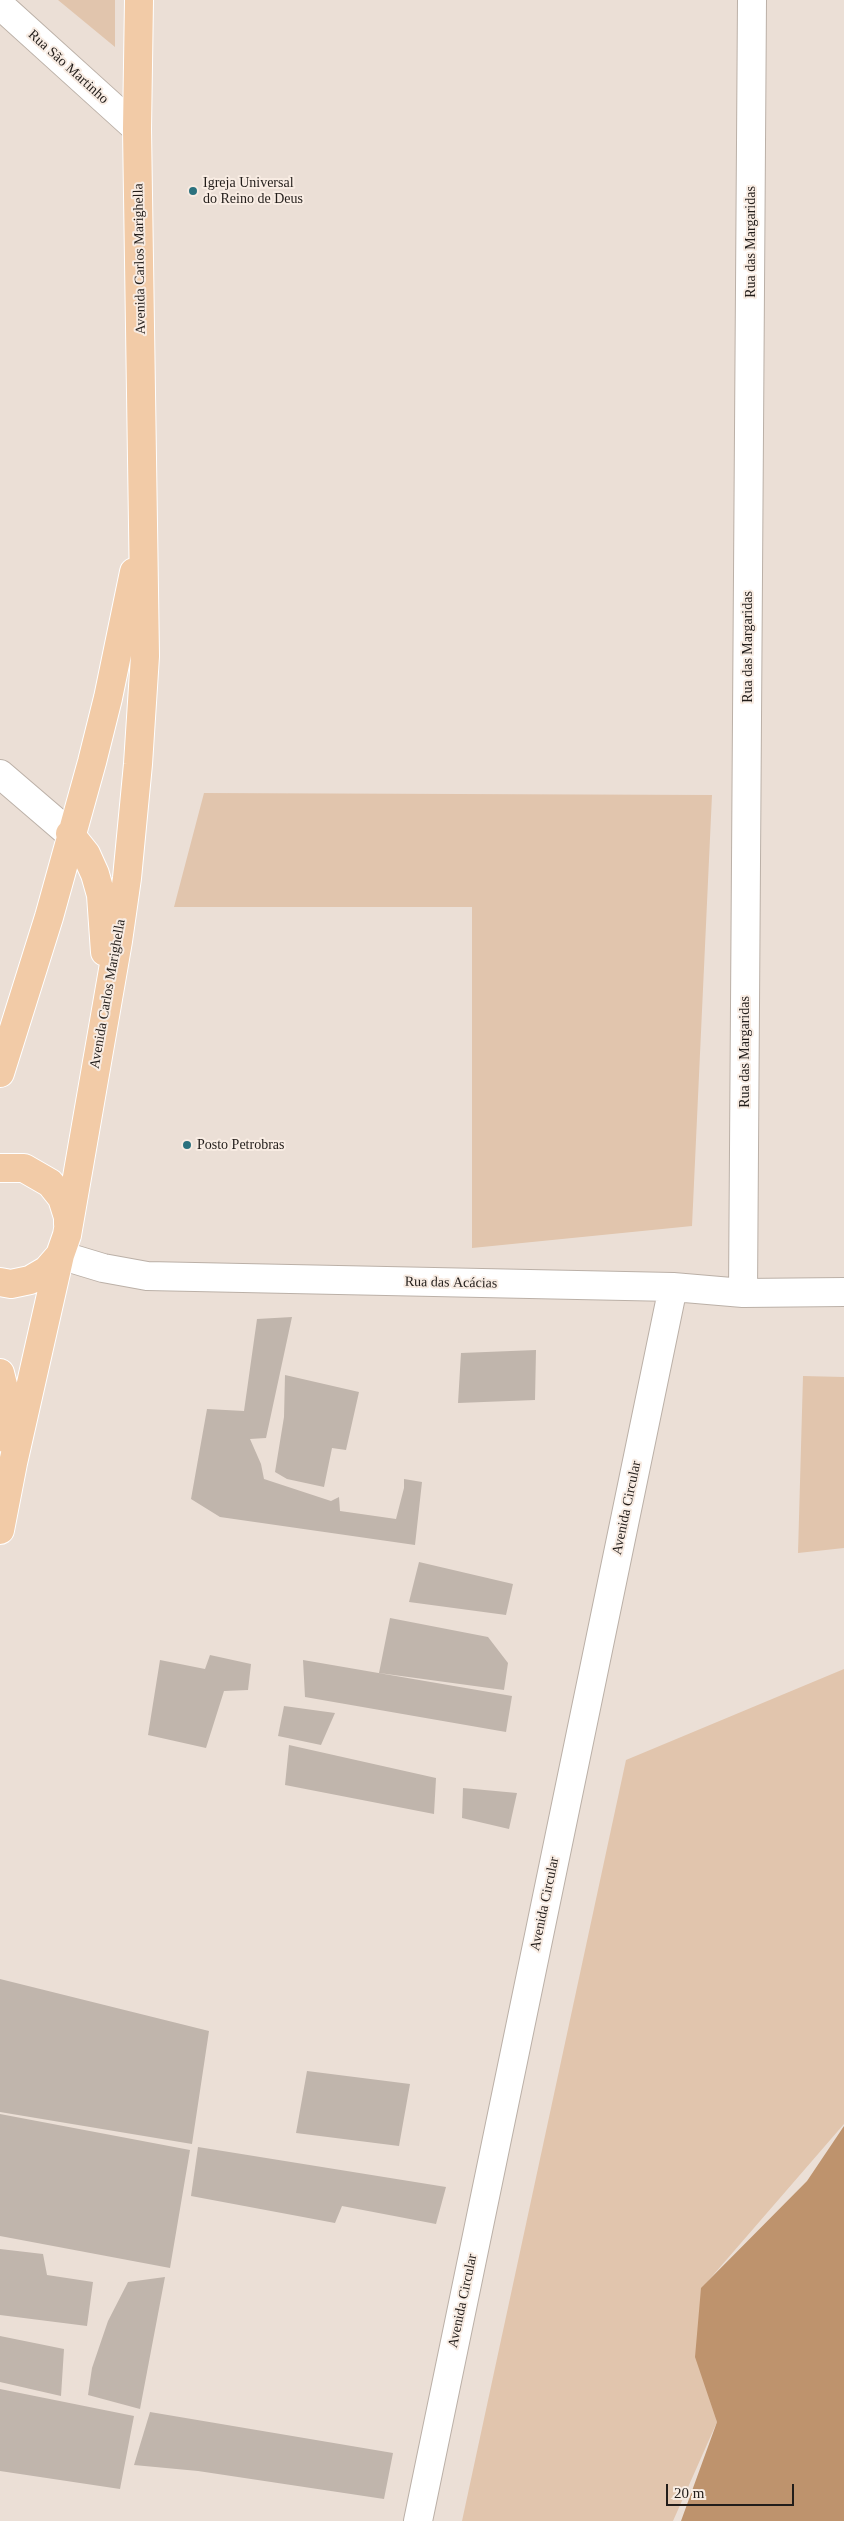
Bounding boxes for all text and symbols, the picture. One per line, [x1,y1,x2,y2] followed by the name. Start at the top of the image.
[24,26,112,108] street label: Rua São Martinho
[203,175,303,208] place label: Igreja Universal do Reino de Deus
[130,183,150,335] street label: Avenida Carlos Marighella
[187,185,199,197] marker: Igreja Universal do Reino de Deus
[743,186,759,298] street label: Rua das Margaridas
[740,591,756,703] street label: Rua das Margaridas
[87,918,129,1070] street label: Avenida Carlos Marighella
[737,996,753,1108] street label: Rua das Margaridas
[197,1137,284,1153] place label: Posto Petrobras
[181,1139,193,1151] marker: Posto Petrobras
[405,1274,497,1292] street label: Rua das Acácias
[609,1459,645,1557] street label: Avenida Circular
[527,1855,563,1953] street label: Avenida Circular
[445,2252,481,2350] street label: Avenida Circular
[669,2474,796,2506] scale bar
[674,2485,704,2501] text: 20 m

